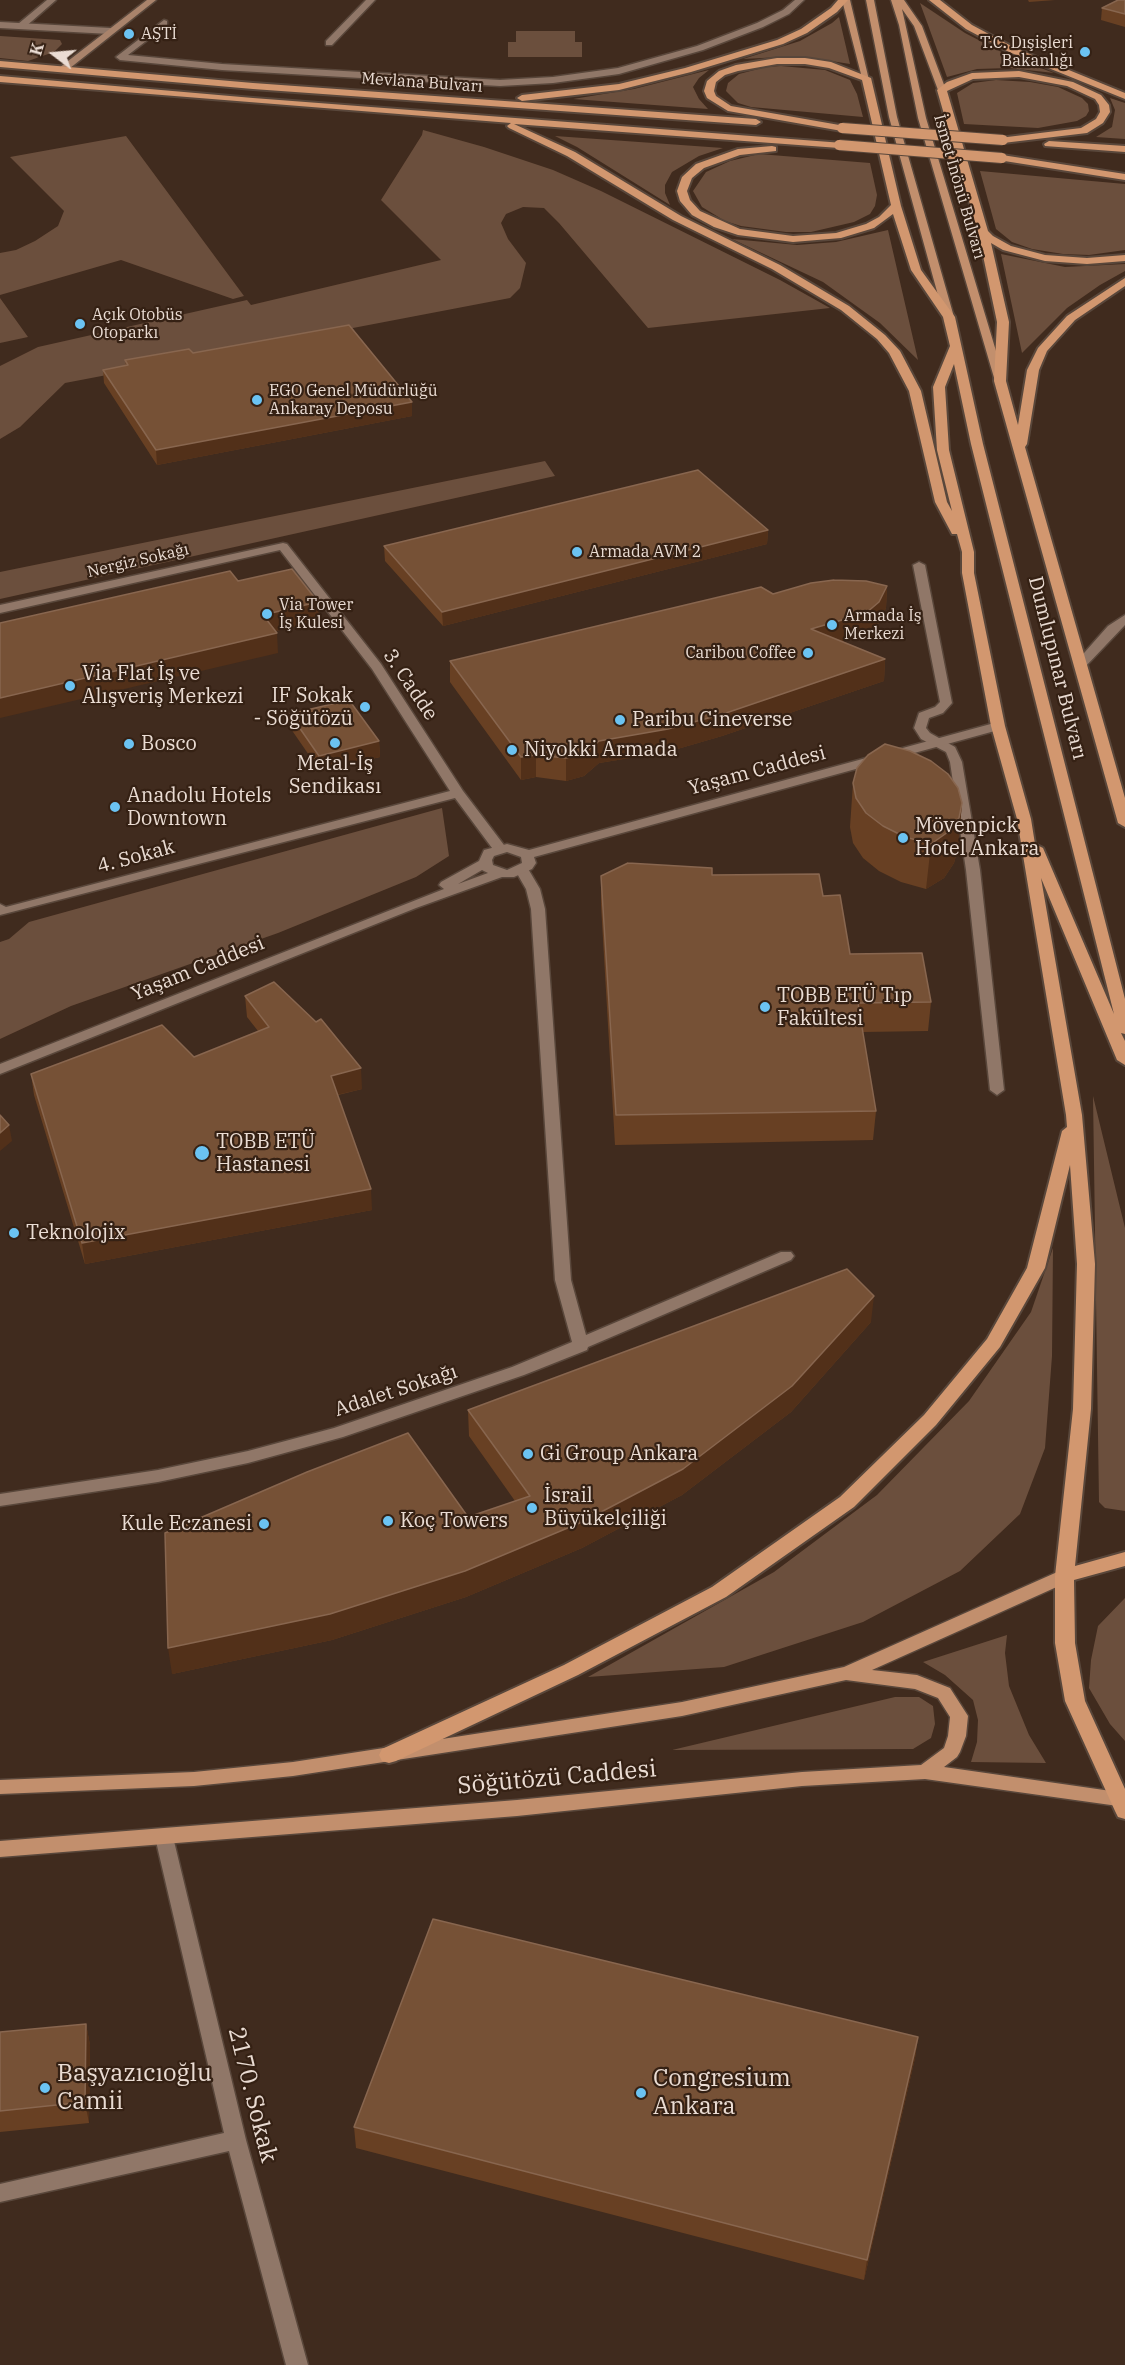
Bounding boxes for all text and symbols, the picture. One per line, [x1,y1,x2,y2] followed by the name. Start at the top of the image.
[24,24,84,84] north arrow
[141,24,177,44] place label: AŞTİ
[122,27,136,41] marker: AŞTİ
[980,33,1073,71] place label: T.C. Dışişleri Bakanlığı
[25,40,48,58] text: K
[1078,45,1092,59] marker: T.C. Dışişleri Bakanlığı
[361,69,483,97] street label: Mevlana Bulvarı
[929,112,989,262] street label: İsmet İnönü Bulvarı
[92,305,183,343] place label: Açık Otobüs Otoparkı
[73,317,87,331] marker: Açık Otobüs Otoparkı
[269,381,438,419] place label: EGO Genel Müdürlüğü Ankaray Deposu
[250,393,264,407] marker: EGO Genel Müdürlüğü Ankaray Deposu
[85,540,191,582] street label: Nergiz Sokağı
[589,542,701,562] place label: Armada AVM 2
[570,545,584,559] marker: Armada AVM 2
[1023,574,1091,762] street label: Dumlupınar Bulvarı
[279,595,353,633] place label: Via Tower İş Kulesi
[844,606,922,644] place label: Armada İş Merkezi
[260,607,274,621] marker: Via Tower İş Kulesi
[825,618,839,632] marker: Armada İş Merkezi
[685,643,796,663] place label: Caribou Coffee
[377,645,443,725] street label: 3. Cadde
[801,646,815,660] marker: Caribou Coffee
[82,662,244,709] place label: Via Flat İş ve Alışveriş Merkezi
[63,679,77,693] marker: Via Flat İş ve Alışveriş Merkezi
[253,684,353,731] place label: IF Sokak - Söğütözü
[358,700,372,714] marker: IF Sokak - Söğütözü
[632,708,793,732] place label: Paribu Cineverse
[613,713,627,727] marker: Paribu Cineverse
[141,732,197,756] place label: Bosco
[328,736,342,750] marker: Metal-İş Sendikası
[122,737,136,751] marker: Bosco
[524,738,678,762] place label: Niyokki Armada
[686,741,828,801] street label: Yaşam Caddesi
[505,743,519,757] marker: Niyokki Armada
[289,752,381,799] place label: Metal-İş Sendikası
[127,784,271,831] place label: Anadolu Hotels Downtown
[108,800,122,814] marker: Anadolu Hotels Downtown
[915,814,1039,861] place label: Mövenpick Hotel Ankara
[896,831,910,845] marker: Mövenpick Hotel Ankara
[95,835,177,879] street label: 4. Sokak
[128,931,268,1007] street label: Yaşam Caddesi
[777,984,912,1031] place label: TOBB ETÜ Tıp Fakültesi
[758,1000,772,1014] marker: TOBB ETÜ Tıp Fakültesi
[216,1130,315,1177] place label: TOBB ETÜ Hastanesi
[193,1144,211,1162] marker: TOBB ETÜ Hastanesi
[26,1221,125,1245] place label: Teknolojix
[7,1226,21,1240] marker: Teknolojix
[331,1360,461,1422] street label: Adalet Sokağı
[540,1442,698,1466] place label: Gi Group Ankara
[521,1447,535,1461] marker: Gi Group Ankara
[544,1484,667,1531] place label: İsrail Büyükelçiliği
[525,1501,539,1515] marker: İsrail Büyükelçiliği
[400,1509,508,1533] place label: Koç Towers
[121,1512,252,1536] place label: Kule Eczanesi
[381,1514,395,1528] marker: Koç Towers
[257,1517,271,1531] marker: Kule Eczanesi
[456,1755,658,1801] street label: Söğütözü Caddesi
[221,2024,283,2166] street label: 2170. Sokak
[57,2060,212,2116] place label: Başyazıcıoğlu Camii
[653,2065,791,2121] place label: Congresium Ankara
[38,2081,52,2095] marker: Başyazıcıoğlu Camii
[634,2086,648,2100] marker: Congresium Ankara

